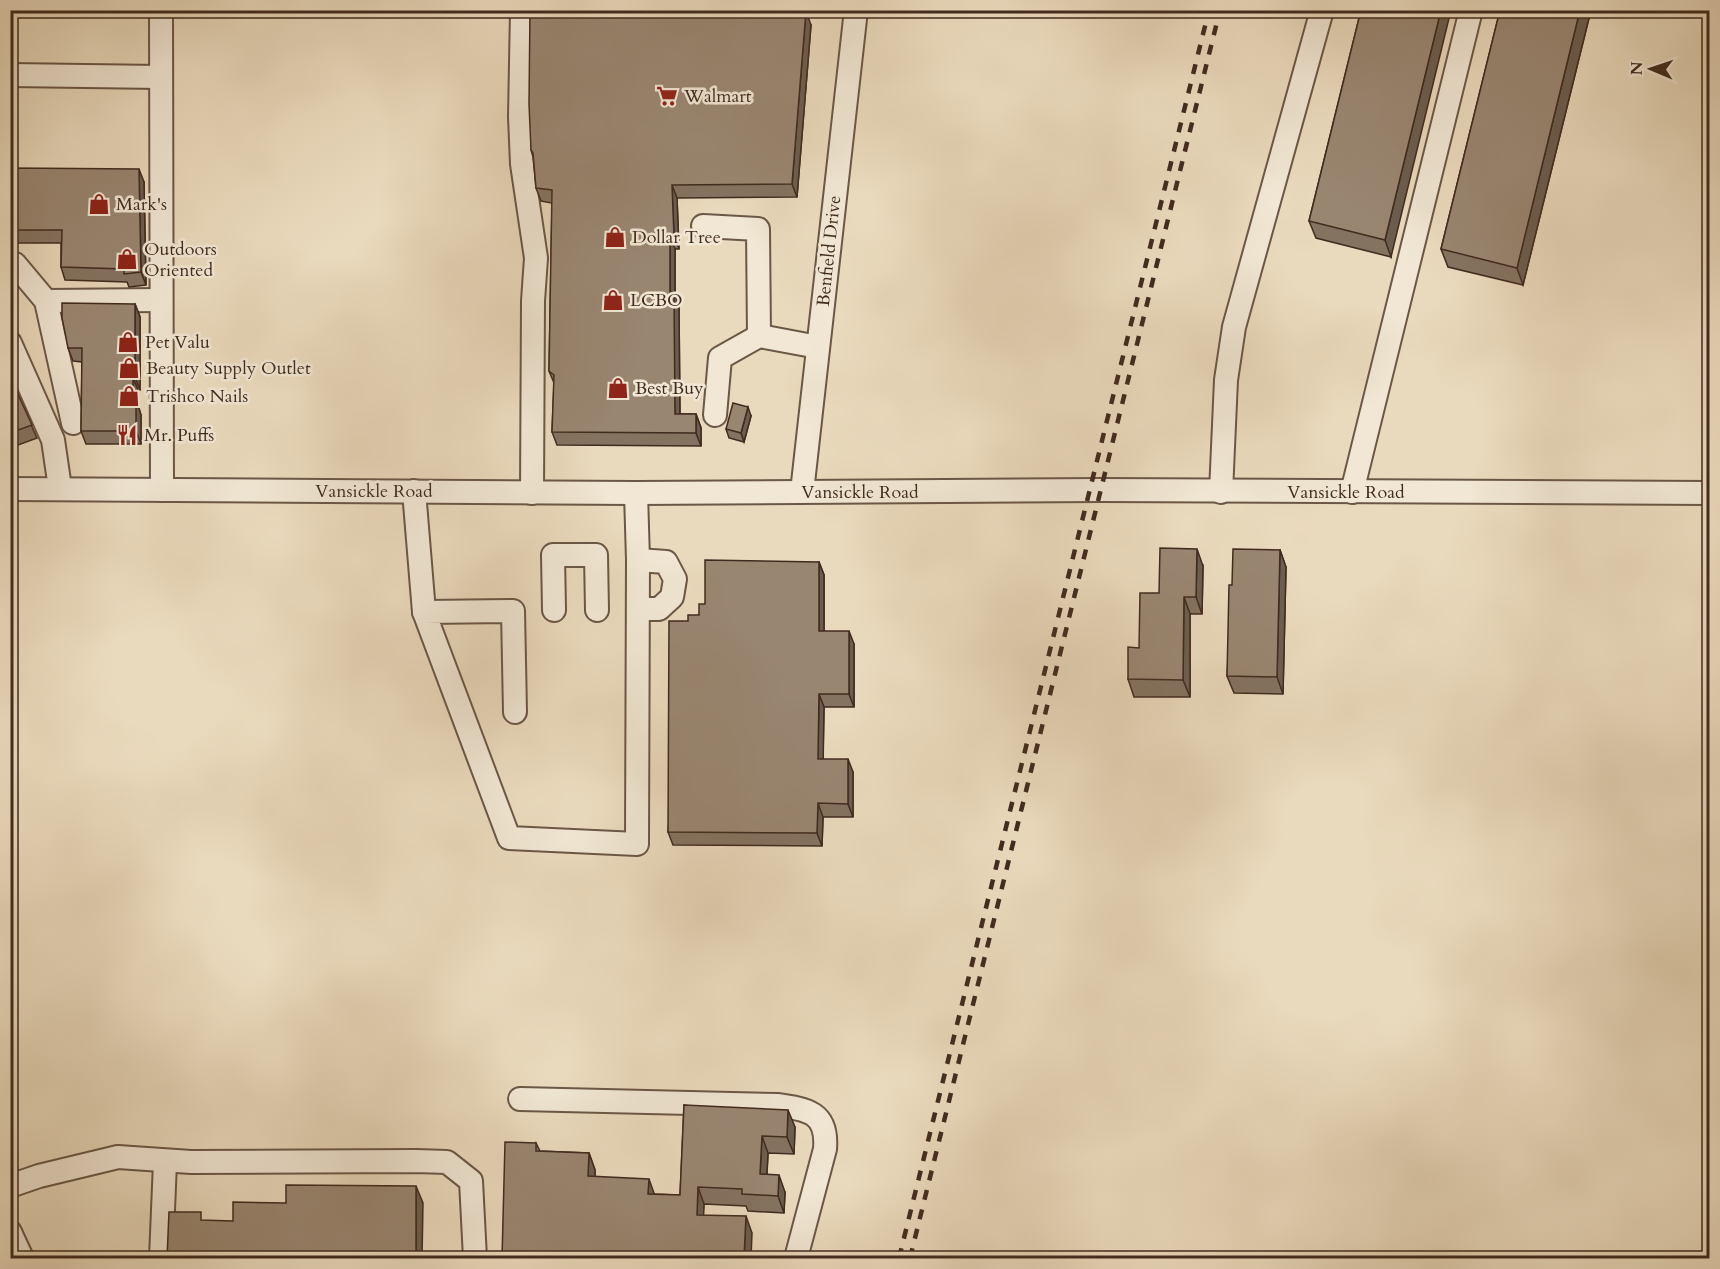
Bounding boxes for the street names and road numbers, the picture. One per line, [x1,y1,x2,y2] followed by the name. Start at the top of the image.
[811,194,847,308] street label: Benfield Drive
[315,479,433,504] street label: Vansickle Road
[801,480,919,505] street label: Vansickle Road
[1287,480,1405,505] street label: Vansickle Road

